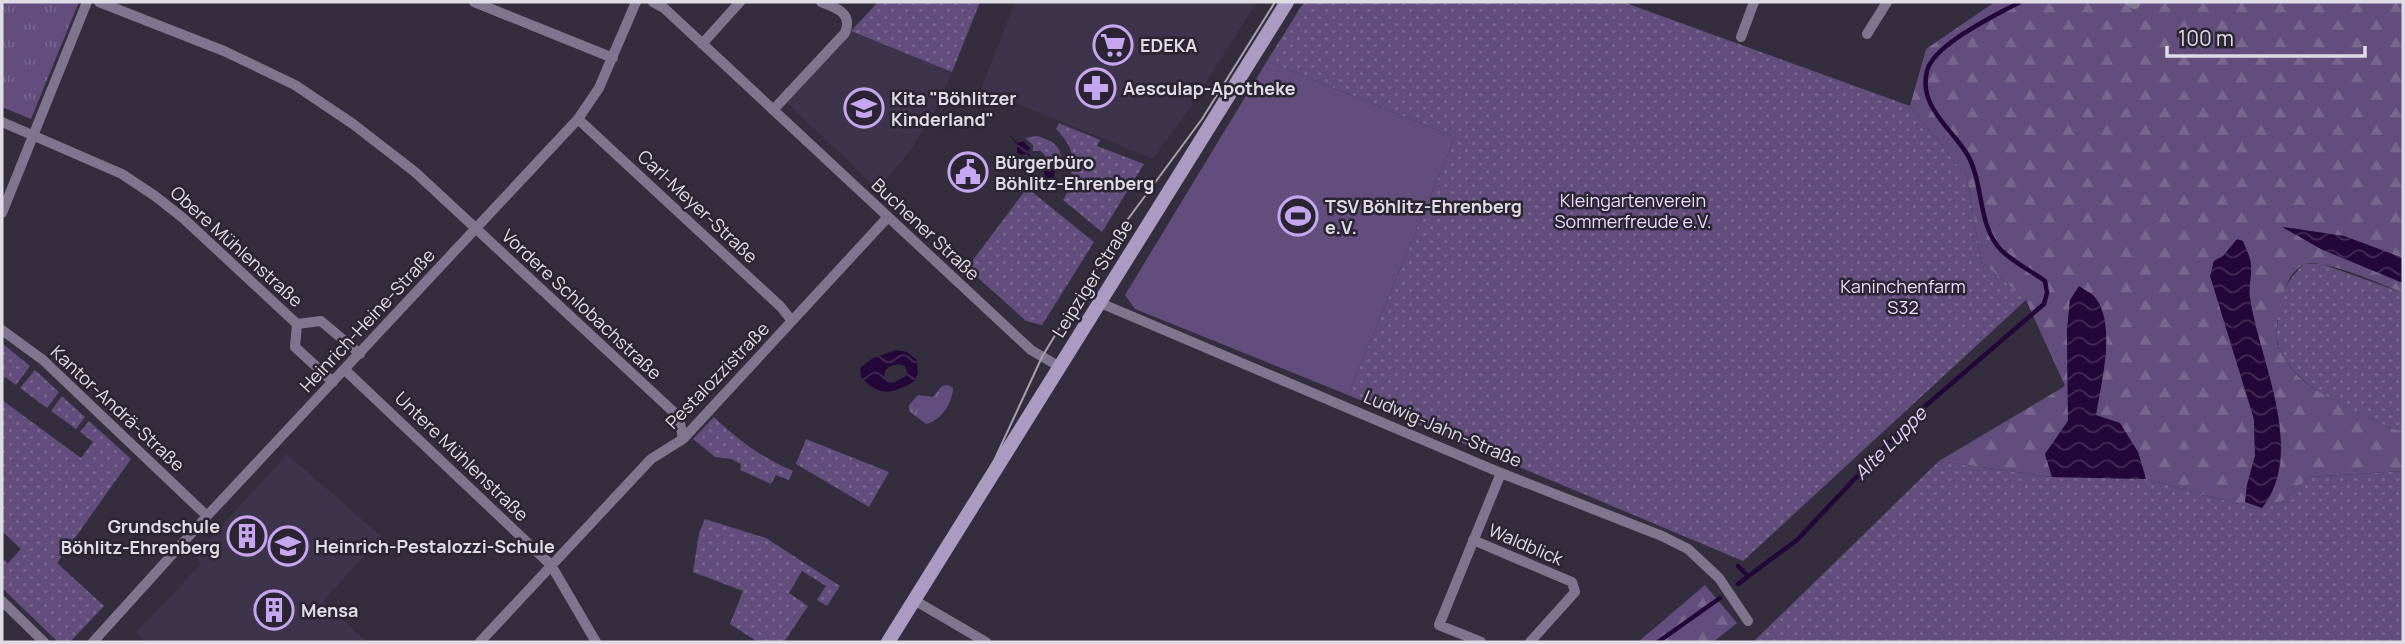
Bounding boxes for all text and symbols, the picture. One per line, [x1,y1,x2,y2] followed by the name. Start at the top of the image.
[2167,14,2365,58] scale bar
[1092,24,1134,66] supermarket icon: EDEKA
[2178,24,2234,52] text: 100 m
[1140,33,1197,57] place label: EDEKA
[1075,67,1117,109] pharmacy icon: Aesculap-Apotheke
[1123,76,1296,100] place label: Aesculap-Apotheke
[891,86,1016,131] place label: Kita "Böhlitzer Kinderland"
[843,87,885,129] school or university icon: Kita "Böhlitzer Kinderland"
[633,144,763,268] street label: Carl-Meyer-Straße
[995,150,1154,195] place label: Bürgerbüro Böhlitz-Ehrenberg
[947,151,989,193] public building icon: Bürgerbüro Böhlitz-Ehrenberg
[867,173,985,285] street label: Buchener Straße
[166,180,308,312] street label: Obere Mühlenstraße
[1555,188,1711,233] park label: Kleingartenverein Sommerfreude e.V.
[1325,194,1522,239] place label: TSV Böhlitz-Ehrenberg e.V.
[1277,195,1319,237] sports icon: TSV Böhlitz-Ehrenberg e.V.
[1046,214,1138,342] street label: Leipziger Straße
[497,223,667,385] street label: Vordere Schlobachstraße
[294,243,440,397] street label: Heinrich-Heine-Straße
[1840,274,1966,319] park label: Kaninchenfarm S32
[660,316,774,434] street label: Pestalozzistraße
[46,340,190,476] street label: Kantor-Andrä-Straße
[1360,384,1526,472] street label: Ludwig-Jahn-Straße
[390,386,534,526] street label: Untere Mühlenstraße
[1848,400,1933,485] water label: Alte Luppe
[61,514,220,559] place label: Grundschule Böhlitz-Ehrenberg
[226,515,268,557] building icon: Grundschule Böhlitz-Ehrenberg
[1485,518,1568,571] street label: Waldblick
[267,525,309,567] school or university icon: Heinrich-Pestalozzi-Schule
[315,534,555,558] place label: Heinrich-Pestalozzi-Schule
[253,589,295,631] building icon: Mensa
[301,598,358,622] place label: Mensa

